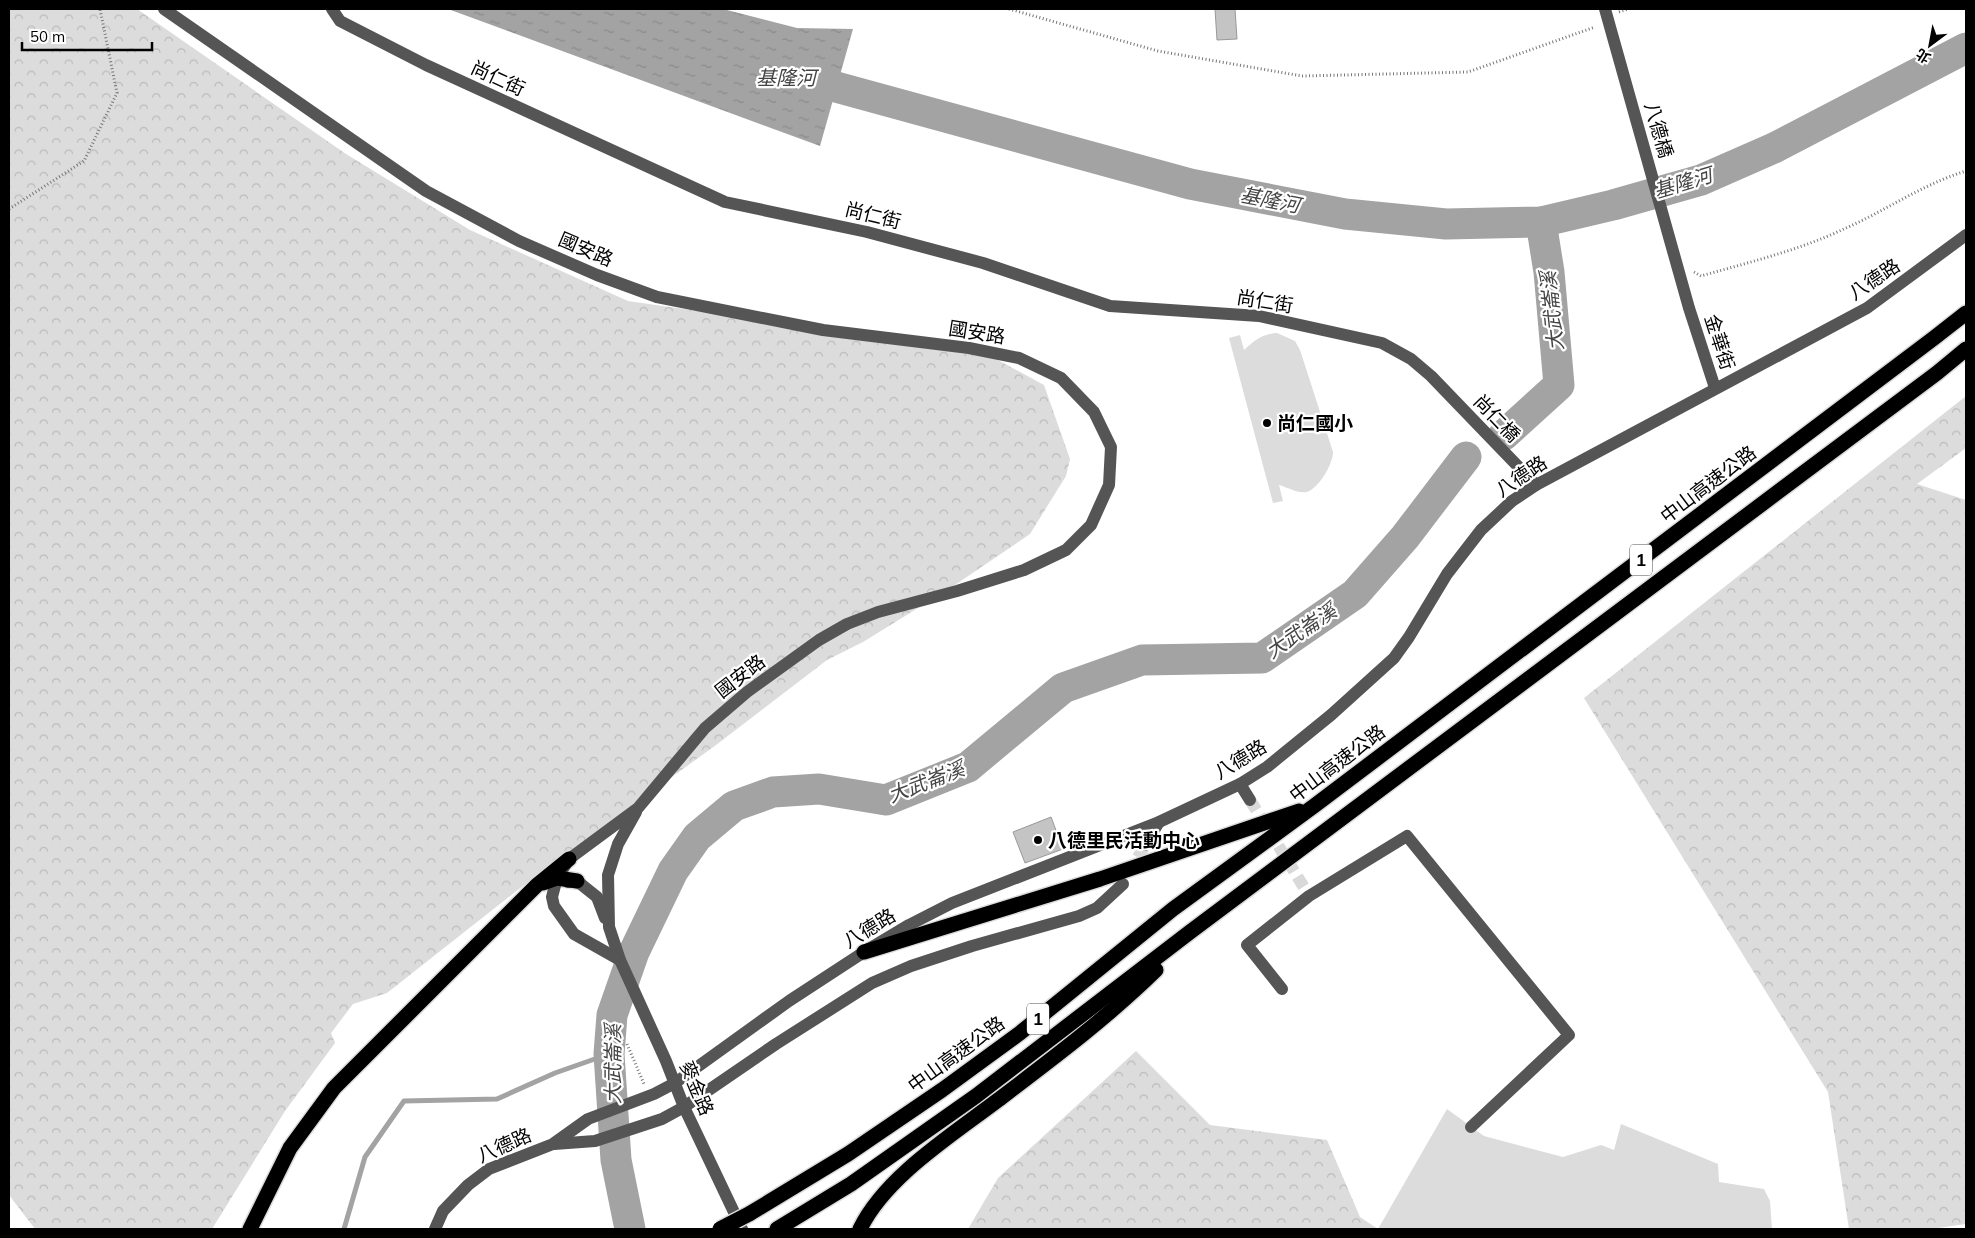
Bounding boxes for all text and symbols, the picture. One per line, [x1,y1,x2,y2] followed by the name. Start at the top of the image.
[22,20,152,52] scale bar
[1905,20,1955,70] north arrow
[30,27,65,46] text: 50 m
[1912,45,1934,67] text: 北
[467,55,529,101] street label: 尚仁街
[756,65,820,90] water label: 基隆河
[1640,99,1678,161] street label: 八德橋
[1651,161,1719,203] water label: 基隆河
[1238,182,1306,218] water label: 基隆河
[842,196,904,234] street label: 尚仁街
[555,227,617,271] street label: 國安路
[1844,253,1904,305] street label: 八德路
[1535,267,1568,352] water label: 大武崙溪
[1235,285,1295,317] street label: 尚仁街
[1700,311,1740,373] street label: 金華街
[947,316,1007,348] street label: 國安路
[1469,389,1525,447] street label: 尚仁橋
[1277,411,1353,435] place label: 尚仁國小
[1261,417,1273,429] marker: 尚仁國小
[1655,440,1761,528] street label: 中山高速公路
[1491,450,1551,502] street label: 八德路
[1630,544,1652,576] road number: 1
[1261,596,1343,663] water label: 大武崙溪
[710,649,770,703] street label: 國安路
[1284,719,1390,807] street label: 中山高速公路
[1209,734,1271,784] street label: 八德路
[884,754,970,808] water label: 大武崙溪
[1048,828,1200,852] place label: 八德里民活動中心
[1032,834,1044,846] marker: 八德里民活動中心
[838,903,900,953] street label: 八德路
[1027,1004,1049,1034] road number: 1
[903,1011,1009,1097] street label: 中山高速公路
[600,1021,625,1104] water label: 大武崙溪
[675,1057,719,1119] street label: 麥金路
[473,1122,535,1168] street label: 八德路

